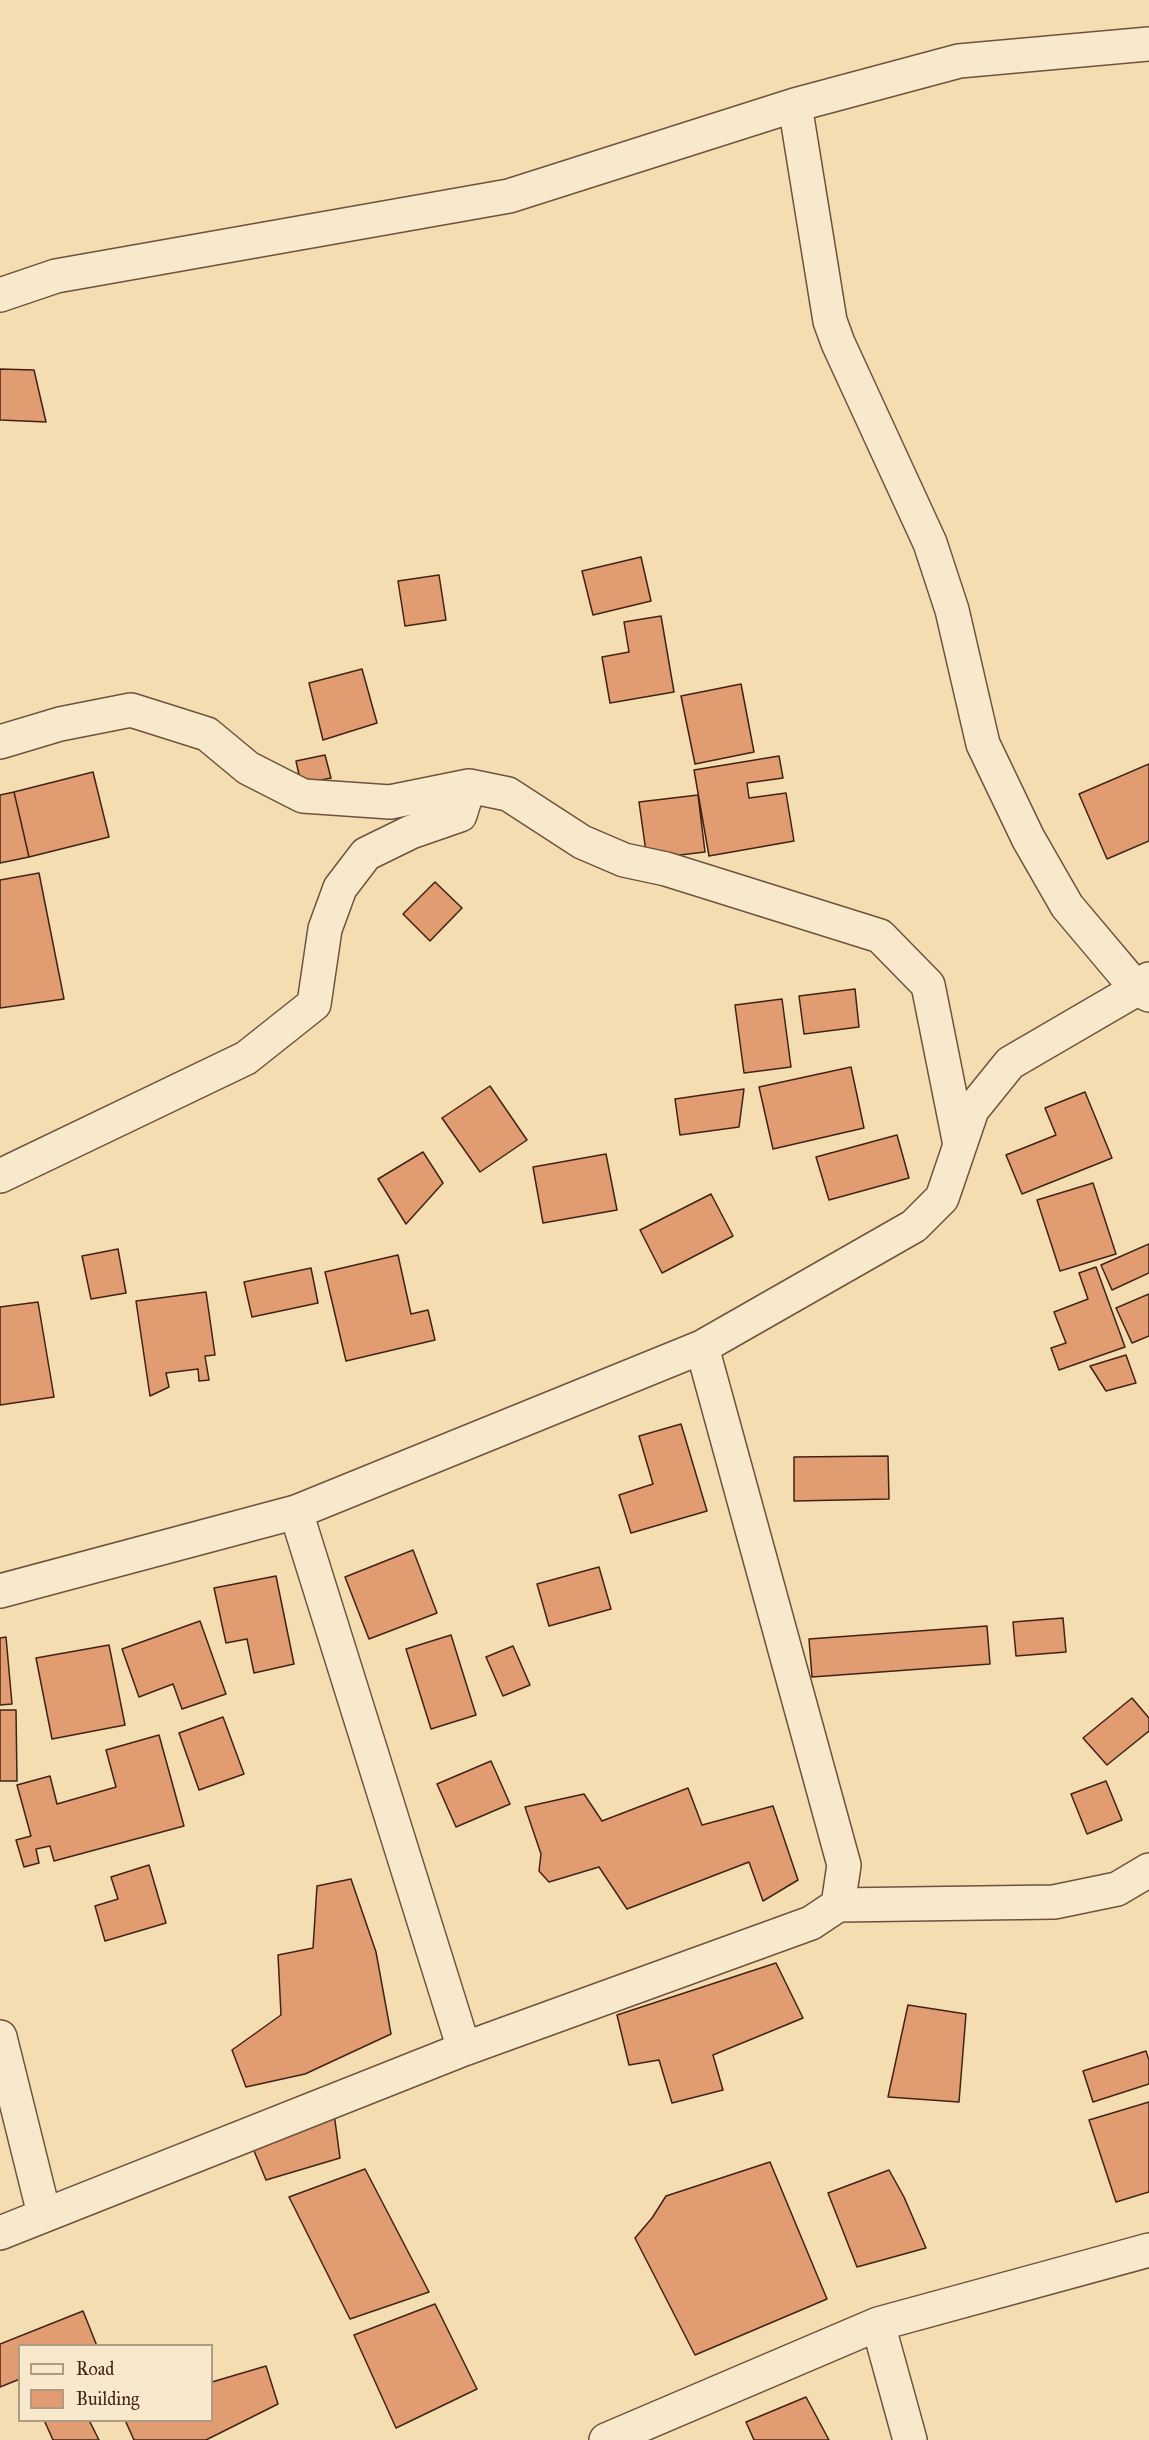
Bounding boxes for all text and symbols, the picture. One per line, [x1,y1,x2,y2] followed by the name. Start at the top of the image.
[18,2344,213,2422] legend
[76,2358,114,2380] text: Road
[76,2388,139,2410] text: Building

